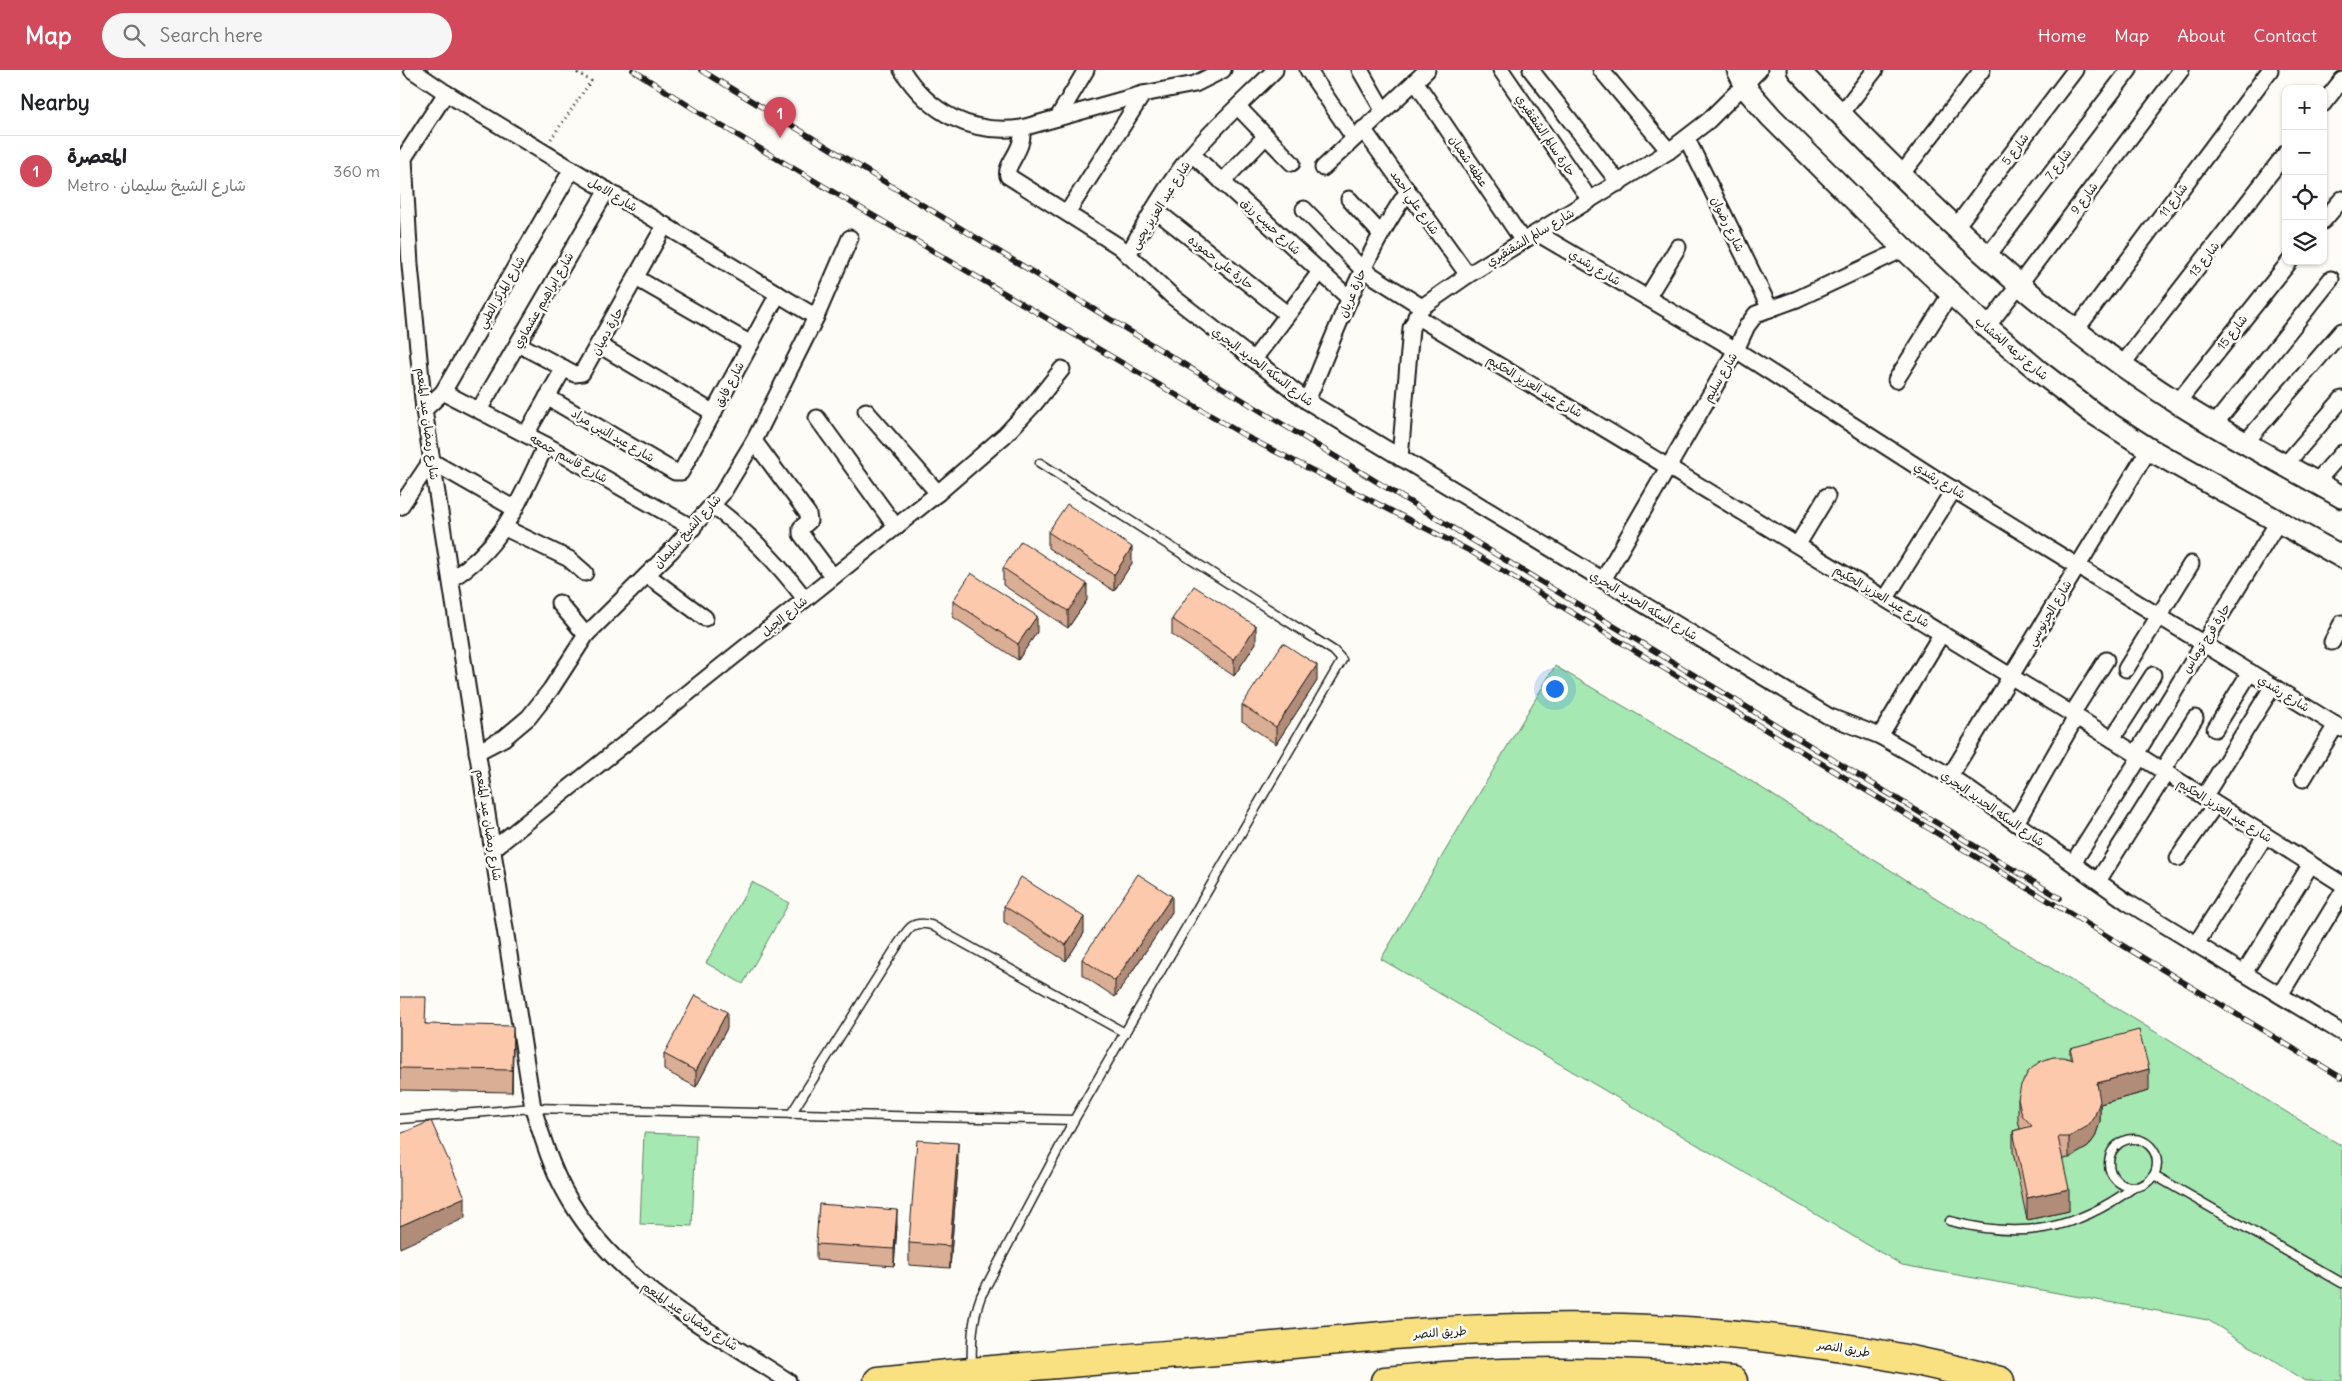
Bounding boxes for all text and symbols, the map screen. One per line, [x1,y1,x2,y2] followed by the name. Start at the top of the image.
[102,13,452,58] search box
[25,20,72,50] text: Map
[120,21,148,49] icon: search
[160,23,263,47] text: Search here
[2038,24,2086,47] text: Home
[2114,24,2149,47] text: Map
[2177,24,2225,47] text: About
[2253,24,2317,47] text: Contact
[2282,85,2327,265] map controls
[2282,85,2327,130] button: +
[20,89,90,116] text: Nearby
[1510,91,1579,181] street label: حارة سالم الشقنقيري
[764,97,796,138] pin: 1
[1998,130,2033,169] street label: شارع 5
[2282,130,2327,175] button: −
[1445,132,1492,190] street label: عطفه شعبان
[67,144,127,168] text: المعصرة
[2042,146,2076,184] street label: شارع 7
[1127,158,1195,253] street label: شارع عبد العزيز يحيى
[33,161,39,181] text: 1
[333,161,380,181] text: 360 m
[1384,167,1443,240] street label: شارع علي احمد
[585,174,640,216] street label: شارع الامل
[67,175,246,195] text: Metro · شارع الشيخ سليمان
[2282,175,2327,220] button: locate
[2067,179,2102,218] street label: شارع 9
[2155,180,2192,221] street label: شارع 11
[1237,194,1304,259] street label: شارع حبيب رزق
[1706,194,1748,255] street label: شارع رضوان
[1483,205,1578,272] street label: شارع سالم الشقنقيري
[2282,220,2327,265] button: layers
[1183,232,1257,295] street label: حارة علي حموده
[2186,238,2224,281] street label: شارع 13
[1565,246,1624,290] street label: شارع رشدي
[509,249,578,352] street label: شارع ابراهيم عشماوي
[474,253,531,333] street label: شارع المركز الطبي
[1335,266,1369,320] street label: حارة عريان
[588,304,626,358] street label: حارة دميان
[2214,311,2252,354] street label: شارع 15
[1971,313,2052,384] street label: شارع ترعه الخشاب
[1208,323,1317,411] street label: شارع السكه الحديد البحري
[1700,350,1742,405] street label: شارع سليم
[1483,352,1585,422] street label: شارع عبد العزيز الحكيم
[711,359,749,410] street label: شارع فايق
[412,367,442,481] street label: شارع رمضان عبد المنعم
[567,405,657,468] street label: شارع عبد النبي مراد
[527,430,610,487] street label: شارع قاسم جمعه
[1910,458,1969,503] street label: شارع رشدي
[650,491,726,572] street label: شارع الشيخ سليمان
[1830,562,1932,632] street label: شارع عبد العزيز الحكيم
[1586,567,1701,645] street label: شارع السكه الحديد البحري
[2024,577,2078,651] street label: شارع الجرنوسي
[758,593,811,641] street label: شارع الجبل
[2179,600,2235,677] street label: حارة فرج توماس
[2254,671,2313,716] street label: شارع رشدي
[1542,676,1568,702] your location
[1937,767,2048,851] street label: شارع السكه الحديد البحري
[471,768,505,882] street label: شارع رمضان عبد المنعم
[2174,775,2275,847] street label: شارع عبد العزيز الحكيم
[638,1278,741,1355] street label: شارع رمضان عبد المنعم
[1412,1323,1467,1341] street label: طريق النصر
[1816,1336,1871,1360] street label: طريق النصر

